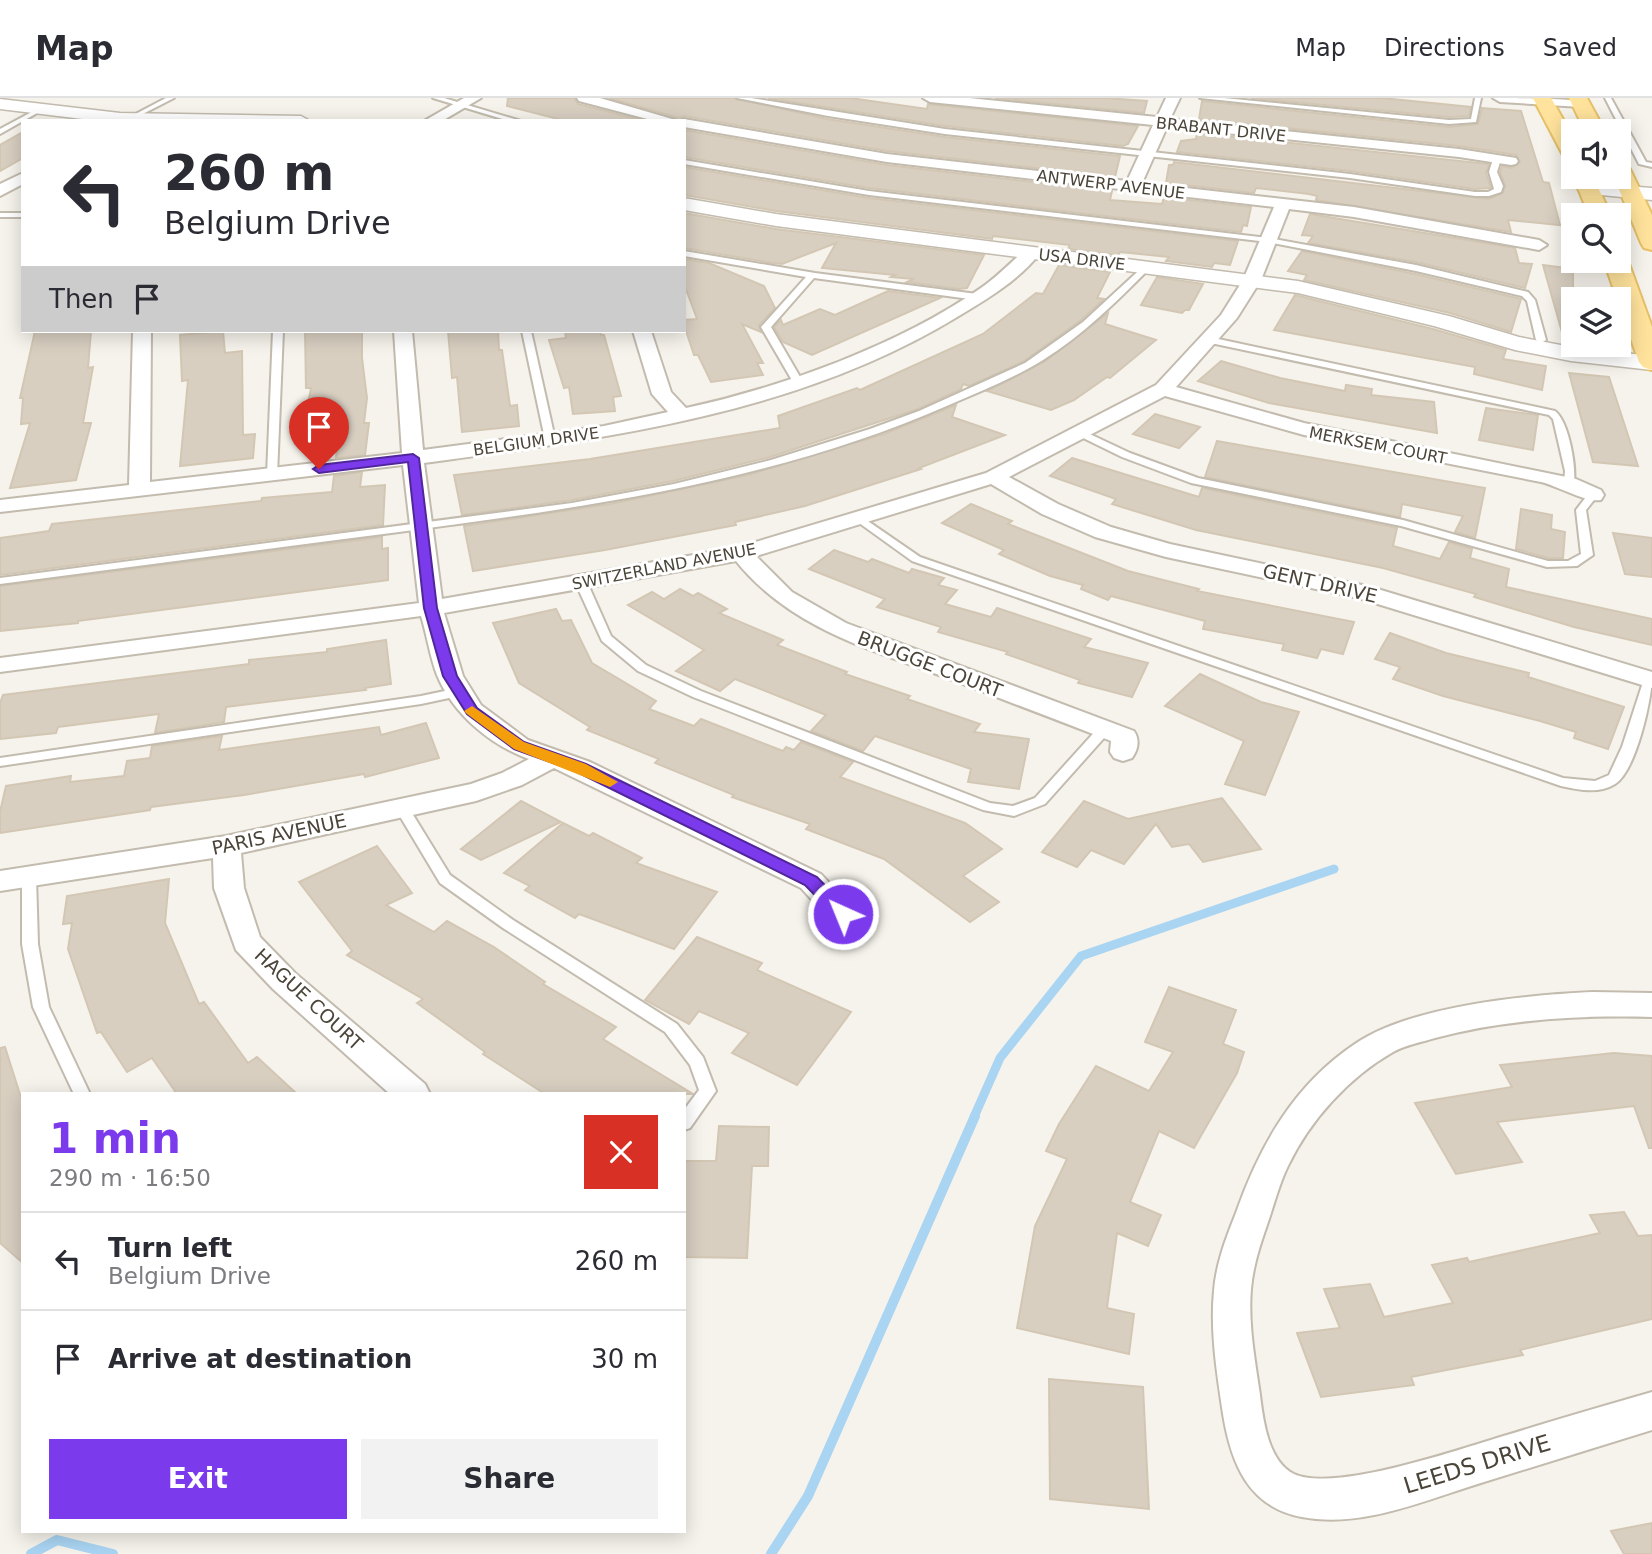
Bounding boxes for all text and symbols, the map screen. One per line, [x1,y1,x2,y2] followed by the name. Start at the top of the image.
[35,29,114,68] text: Map
[1295,34,1346,62] text: Map
[1384,34,1505,62] text: Directions
[1543,34,1617,62] text: Saved
[1155,113,1287,146] street label: BRABANT DRIVE
[1561,119,1631,357] map controls
[1561,119,1631,189] button: sound
[164,145,334,202] text: 260 m
[49,147,140,238] icon: left
[1036,166,1186,203] street label: ANTWERP AVENUE
[1561,203,1631,273] button: search
[164,204,391,242] text: Belgium Drive
[1037,245,1126,274] street label: USA DRIVE
[128,280,166,318] icon: arrive
[49,284,114,314] text: Then
[1561,287,1631,357] button: layers
[289,397,349,469] pin
[300,408,338,446] icon: arrive
[472,423,600,460] street label: BELGIUM DRIVE
[1307,423,1449,468] street label: MERKSEM COURT
[570,539,758,594] street label: SWITZERLAND AVENUE
[1261,559,1379,607] street label: GENT DRIVE
[855,626,1006,702] street label: BRUGGE COURT
[210,809,348,859] street label: PARIS AVENUE
[806,877,880,951] position arrow
[251,943,368,1055] street label: HAGUE COURT
[49,1114,181,1163] text: 1 min
[584,1115,658,1189] button: close
[49,1165,211,1191] text: 290 m · 16:50
[108,1233,232,1263] text: Turn left
[49,1242,87,1280] icon: left
[575,1246,658,1276] text: 260 m
[108,1263,271,1289] text: Belgium Drive
[49,1340,87,1378] icon: arrive
[108,1344,412,1374] text: Arrive at destination
[591,1344,658,1374] text: 30 m
[1400,1429,1554,1499] street label: LEEDS DRIVE
[49,1439,347,1519] button: Exit
[361,1439,658,1519] button: Share

